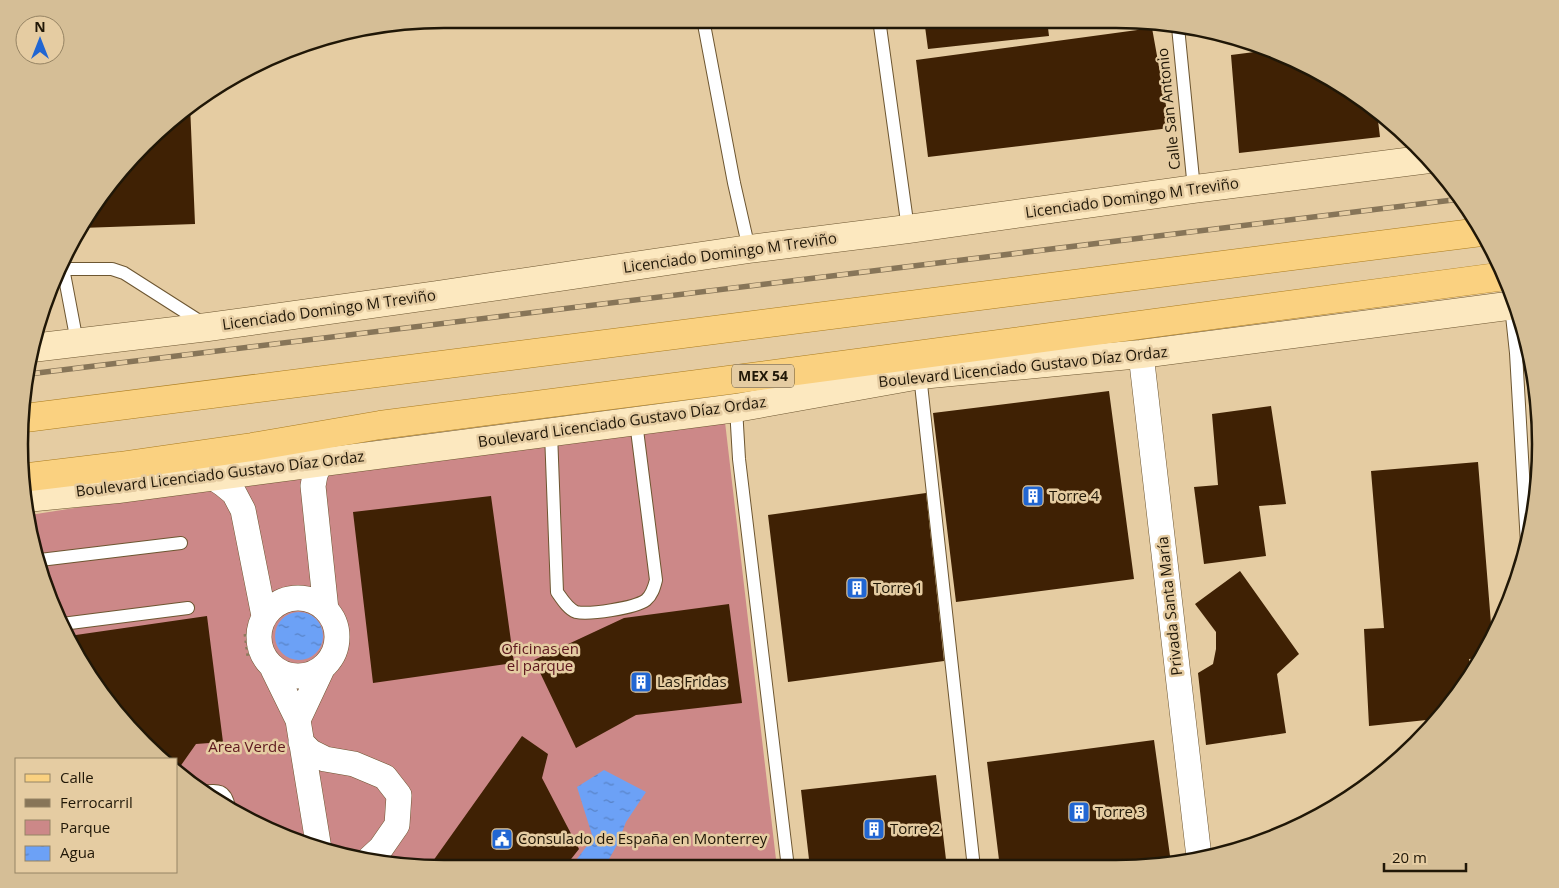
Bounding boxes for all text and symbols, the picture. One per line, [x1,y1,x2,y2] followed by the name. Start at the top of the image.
[15,15,65,65] north arrow
[34,17,46,36] text: N
[1152,47,1184,171] street label: Calle San Antonio
[1024,172,1240,222] street label: Licenciado Domingo M Treviño
[622,227,838,277] street label: Licenciado Domingo M Treviño
[221,284,437,334] street label: Licenciado Domingo M Treviño
[877,341,1168,391] street label: Boulevard Licenciado Gustavo Díaz Ordaz
[732,364,794,388] road number: MEX 54
[477,391,767,451] street label: Boulevard Licenciado Gustavo Díaz Ordaz
[74,445,365,501] street label: Boulevard Licenciado Gustavo Díaz Ordaz
[1021,484,1045,508] building icon: Torre 4
[1049,485,1100,505] place label: Torre 4
[1152,536,1186,677] street label: Privada Santa María
[845,576,869,600] building icon: Torre 1
[873,577,923,597] place label: Torre 1
[501,638,579,675] park label: Oficinas en el parque
[629,670,653,694] building icon: Las Fridas
[657,671,727,691] place label: Las Fridas
[208,736,286,756] park label: Area Verde
[15,758,178,873] legend
[60,767,94,787] text: Calle
[60,792,133,812] text: Ferrocarril
[1067,800,1091,824] building icon: Torre 3
[1095,801,1145,821] place label: Torre 3
[60,817,110,837] text: Parque
[862,817,886,841] building icon: Torre 2
[890,818,940,838] place label: Torre 2
[490,827,514,851] public building icon: Consulado de España en Monterrey
[518,828,768,848] place label: Consulado de España en Monterrey
[1384,840,1466,872] scale bar
[60,842,95,862] text: Agua
[1392,847,1427,867] text: 20 m

